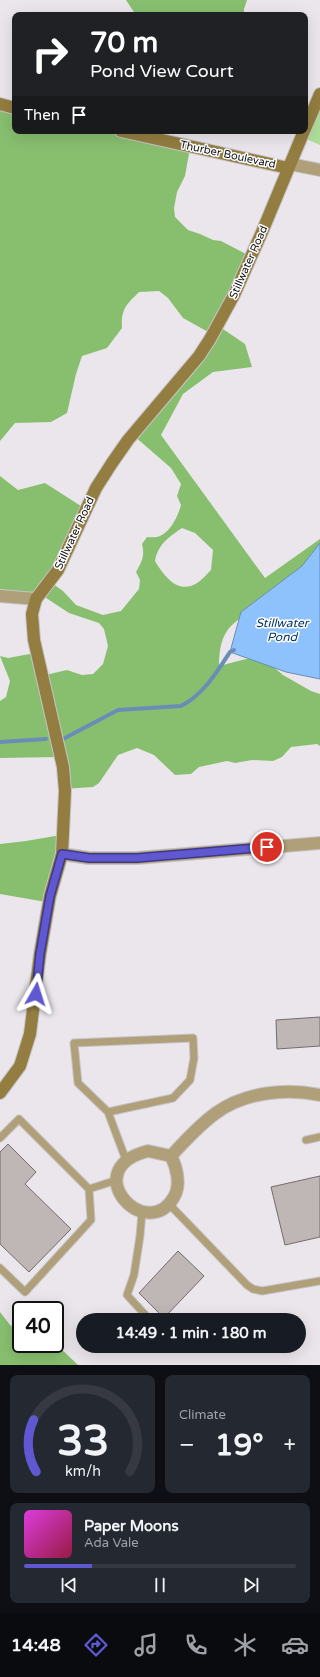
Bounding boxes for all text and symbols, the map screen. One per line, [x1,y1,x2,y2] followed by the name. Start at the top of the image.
[90,26,158,60] text: 70 m
[24,28,76,80] icon: right
[90,60,234,82] text: Pond View Court
[68,104,90,126] icon: arrive
[24,106,60,124] text: Then
[179,138,277,171] street label: Thurber Boulevard
[227,224,270,301] street label: Stillwater Road
[52,495,97,572] street label: Stillwater Road
[256,616,310,644] water label: Stillwater Pond
[250,830,284,864] pin
[256,836,278,858] icon: arrive
[15,973,57,1015] position arrow
[12,1301,64,1353] speed limit sign: 40
[116,1324,266,1342] text: 14:49 · 1 min · 180 m
[179,1407,226,1423] text: Climate
[56,1417,109,1467] text: 33
[215,1427,264,1464] text: 19°
[179,1432,195,1458] text: −
[284,1432,296,1458] text: +
[65,1463,100,1480] text: km/h
[84,1517,179,1535] text: Paper Moons
[84,1535,139,1551] text: Ada Vale
[58,1574,80,1596] icon: previous
[149,1574,171,1596] icon: pause
[240,1574,262,1596] icon: next
[82,1631,110,1659] icon: directions
[132,1631,160,1659] icon: music
[182,1631,210,1659] icon: phone
[231,1631,259,1659] icon: climate
[281,1631,309,1659] icon: car
[11,1634,61,1656] text: 14:48

